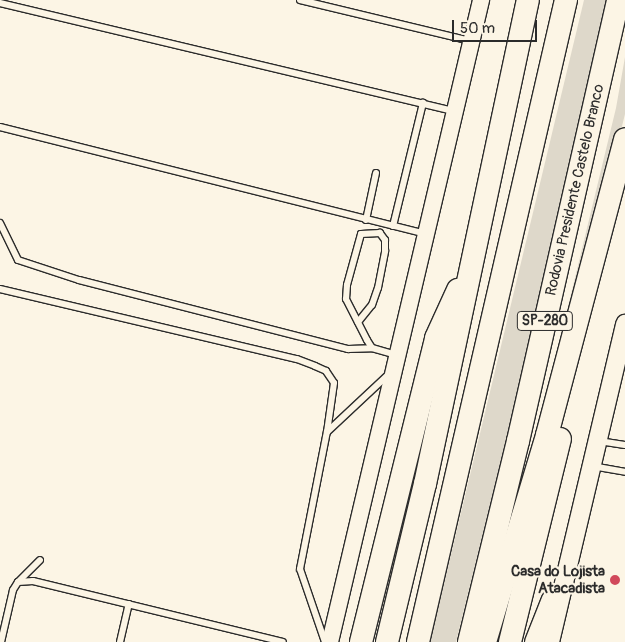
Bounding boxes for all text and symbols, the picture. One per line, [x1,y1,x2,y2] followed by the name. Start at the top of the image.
[455,10,540,42] scale bar
[460,19,495,38] text: 50 m
[542,82,608,298] street label: Rodovia Presidente Castelo Branco
[516,310,574,332] road number: SP-280
[511,562,605,597] place label: Casa do Lojista Atacadista
[609,574,621,586] marker: Casa do Lojista Atacadista

